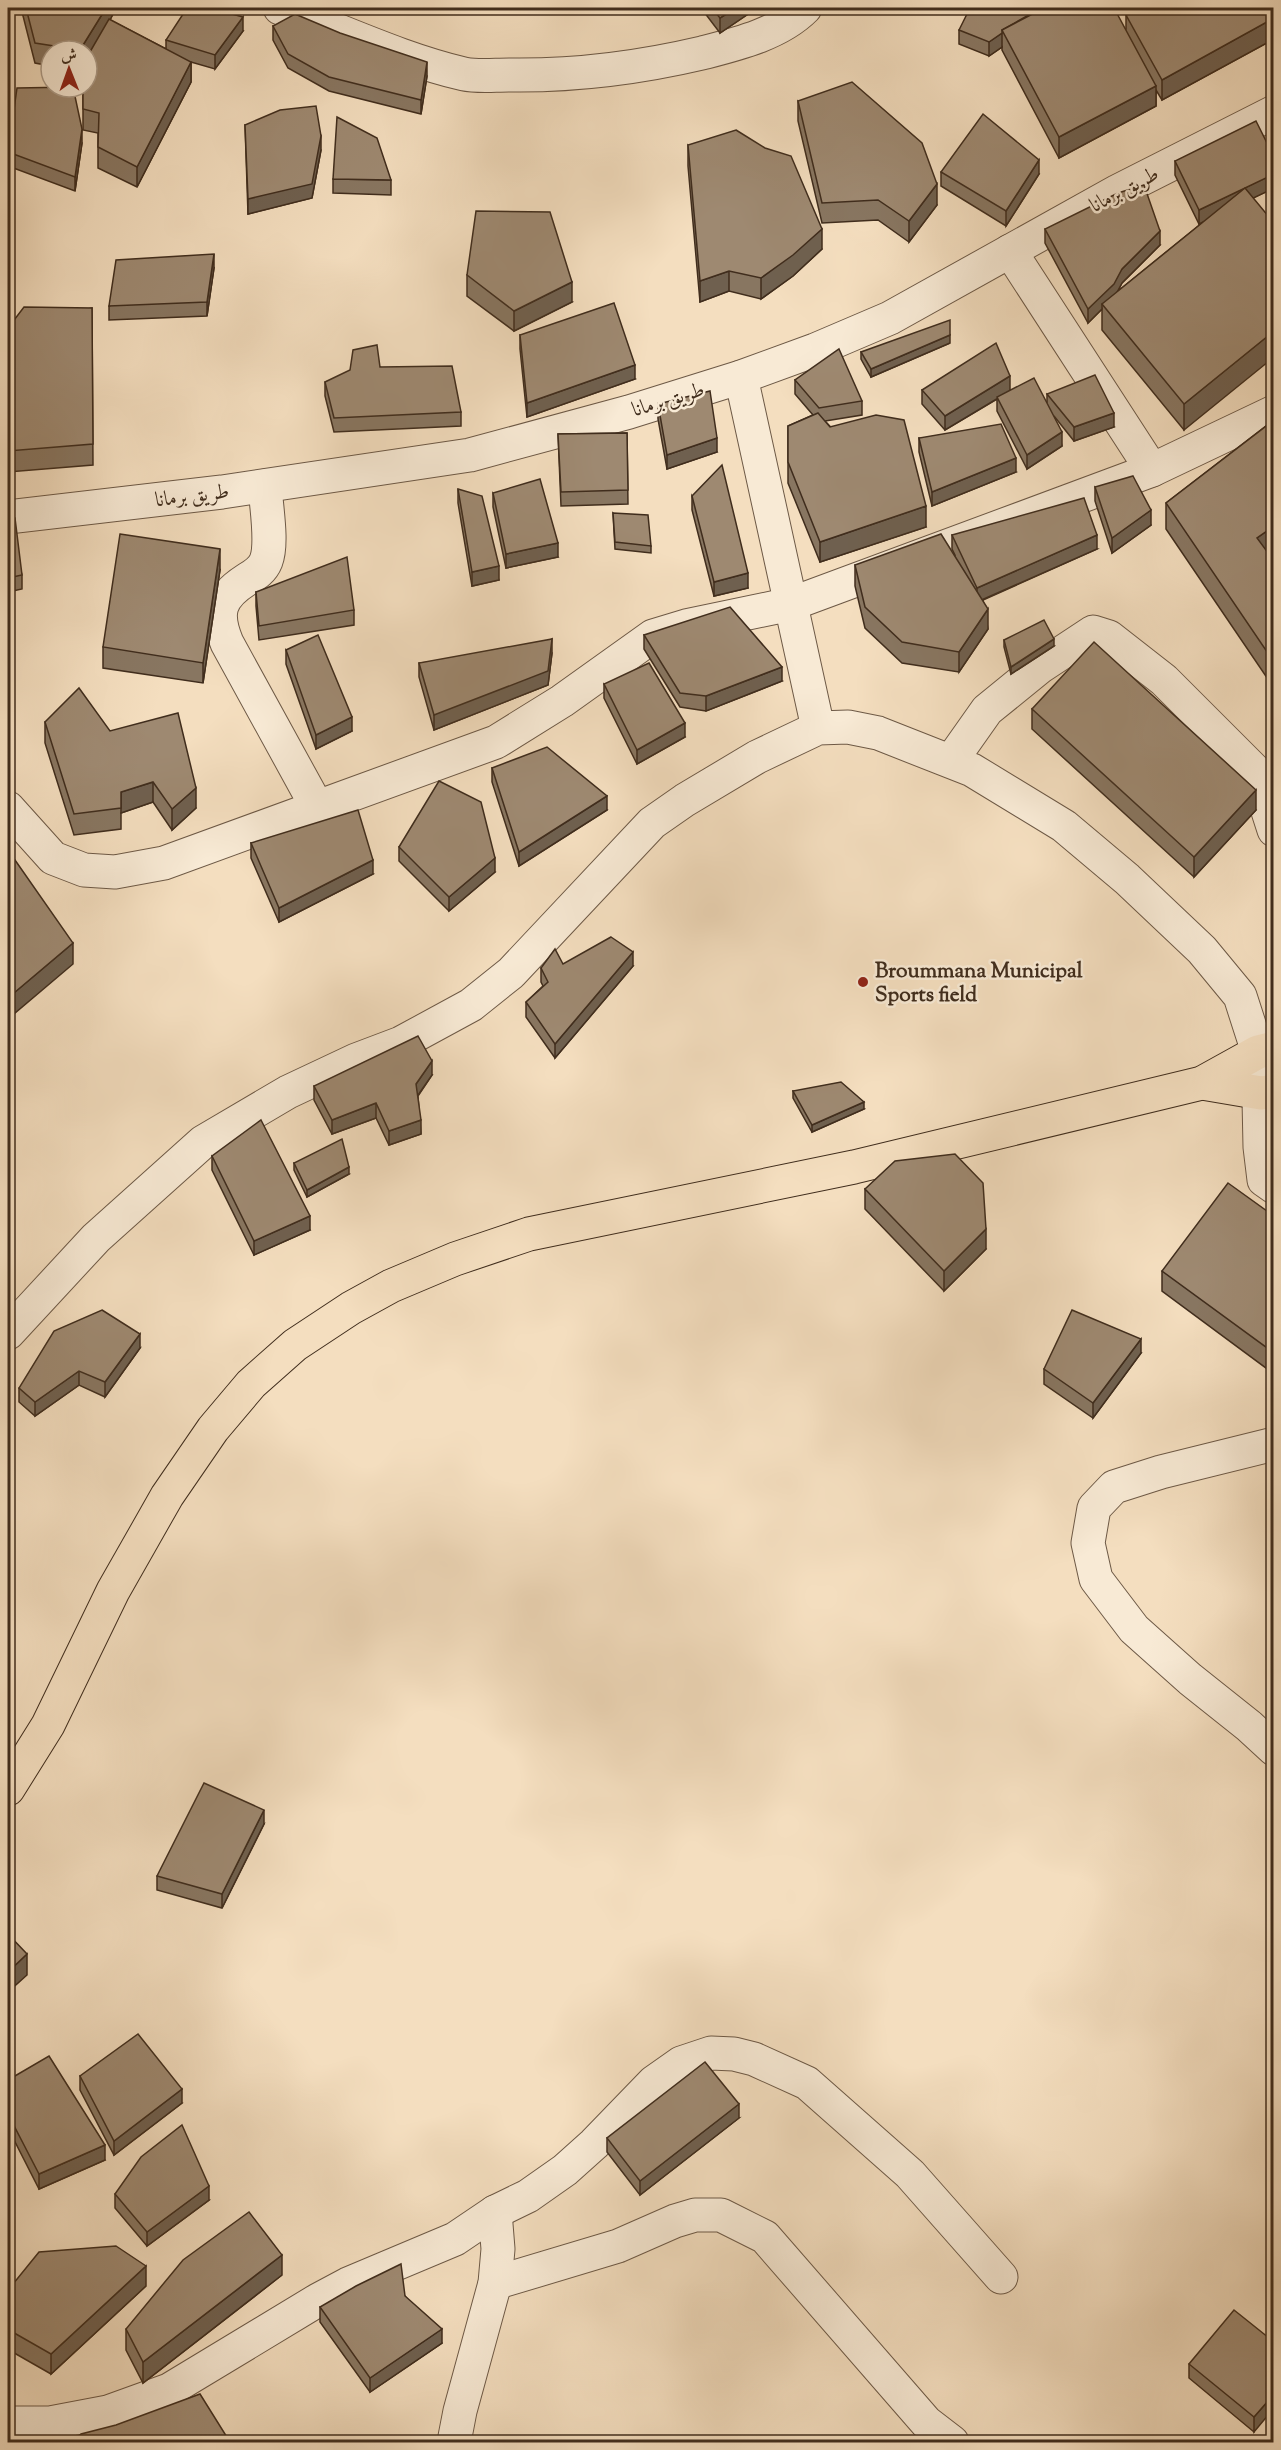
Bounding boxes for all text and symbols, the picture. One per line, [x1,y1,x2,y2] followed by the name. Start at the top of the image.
[39,39,99,99] north arrow
[61,45,77,68] text: ش
[1085,160,1165,222] street label: طريق برمانا
[629,376,709,426] street label: طريق برمانا
[153,478,231,516] street label: طريق برمانا
[875,957,1083,1011] place label: Broummana Municipal Sports field
[856,975,870,989] marker: Broummana Municipal Sports field

